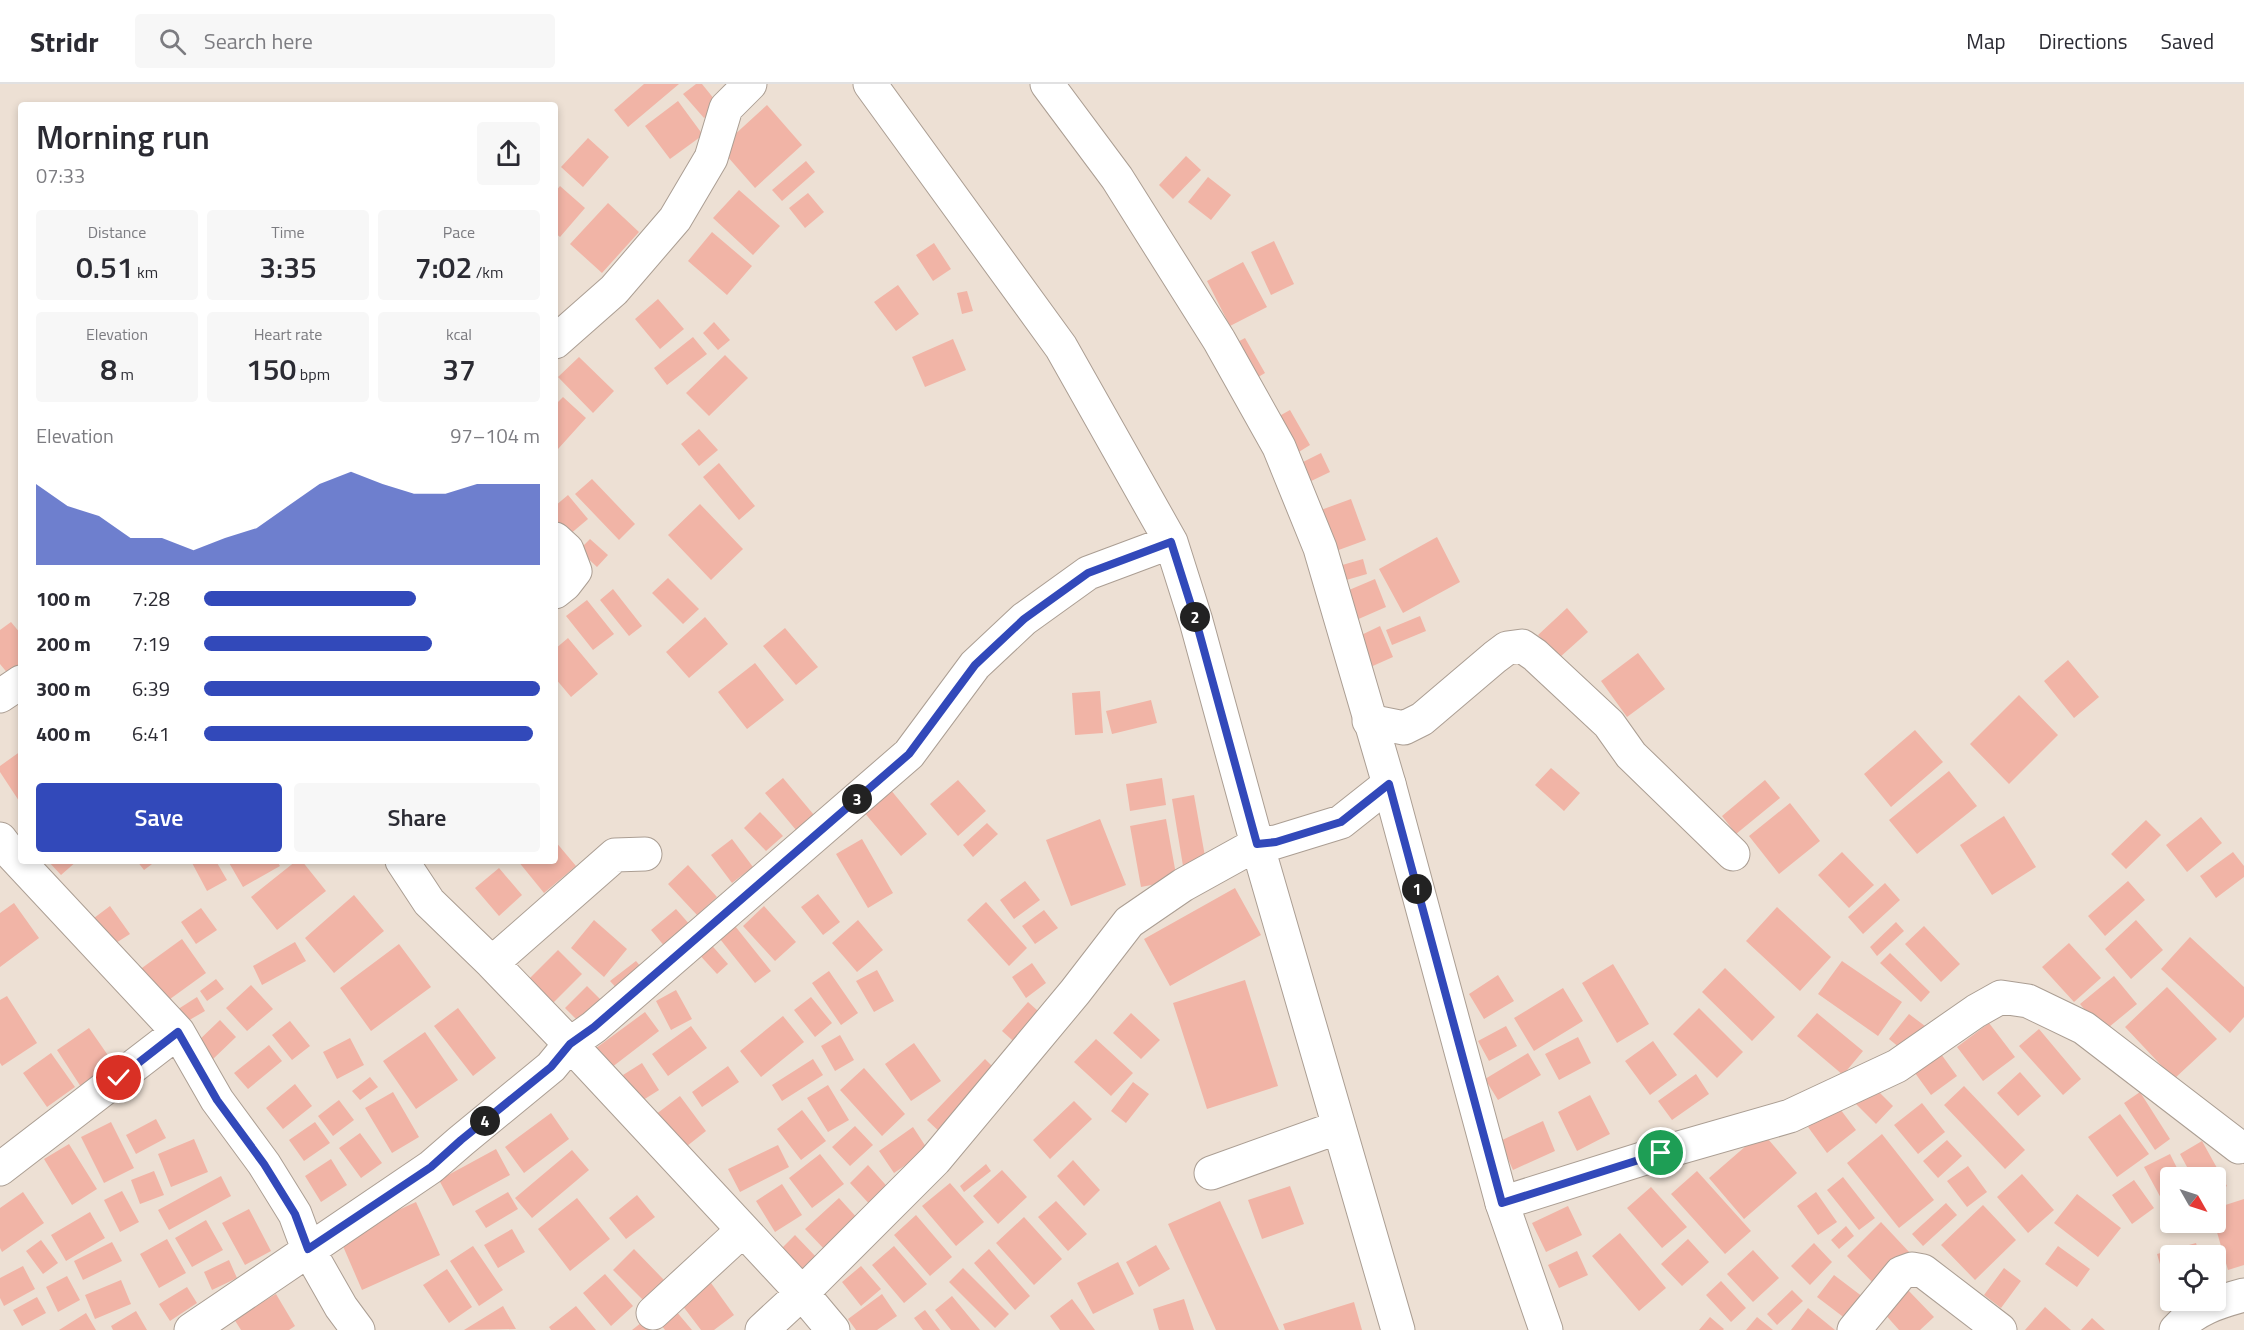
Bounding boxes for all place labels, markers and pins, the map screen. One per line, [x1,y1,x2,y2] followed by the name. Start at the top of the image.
[1180,602,1210,632] pin: 2
[842,784,872,814] pin: 3
[1402,874,1432,904] pin: 1
[93,1052,144,1103] pin
[470,1106,500,1136] pin: 4
[1635,1127,1686,1178] pin

